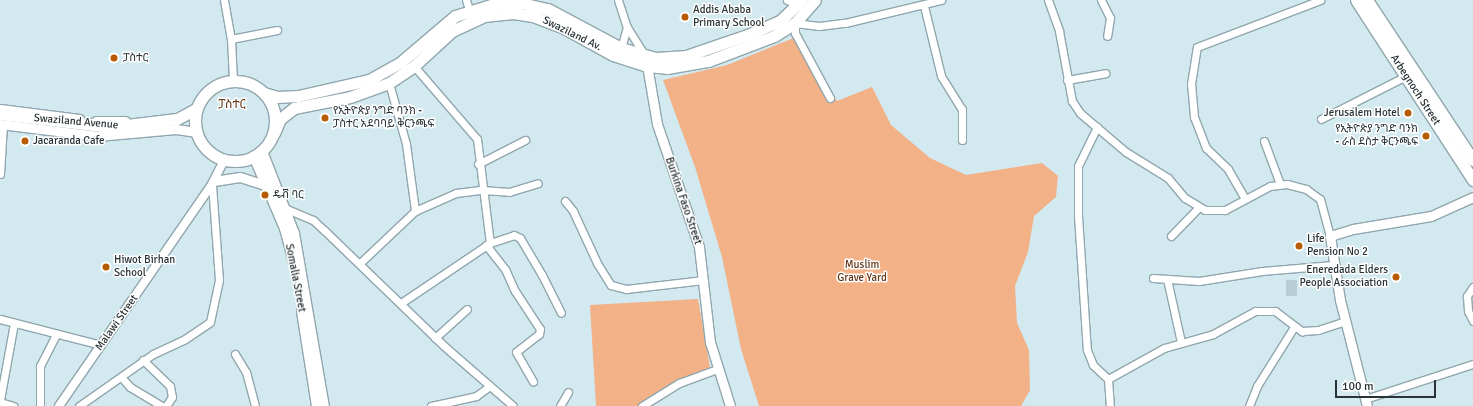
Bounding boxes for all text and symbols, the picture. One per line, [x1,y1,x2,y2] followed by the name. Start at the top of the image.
[693,4,764,30] place label: Addis Ababa Primary School
[680,12,690,22] marker: Addis Ababa Primary School
[540,14,604,54] street label: Swaziland Av.
[123,51,148,65] place label: ፓስተር
[108,52,120,64] marker: ፓስተር
[1387,52,1443,128] street label: Arbegnoch Street
[218,98,246,112] district label: ፓስተር
[333,105,434,131] place label: የኢትዮጵያ ንግድ ባንክ - ፓስተር አደባባይ ቅርንጫፍ
[1324,106,1400,120] place label: Jerusalem Hotel
[1403,108,1413,118] marker: Jerusalem Hotel
[33,112,119,132] street label: Swaziland Avenue
[320,113,330,123] marker: የኢትዮጵያ ንግድ ባንክ - ፓስተር አደባባይ ቅርንጫፍ
[1335,123,1418,149] place label: የኢትዮጵያ ንግድ ባንክ - ራስ ደስታ ቅርንጫፍ
[1421,131,1431,141] marker: የኢትዮጵያ ንግድ ባንክ - ራስ ደስታ ቅርንጫፍ
[33,134,105,148] place label: Jacaranda Cafe
[20,136,30,146] marker: Jacaranda Cafe
[662,155,704,247] street label: Burkina Faso Street
[273,188,304,202] place label: ዴቭ ባር
[260,190,270,200] marker: ዴቭ ባር
[1307,233,1368,259] place label: Life Pension No 2
[1294,241,1304,251] marker: Life Pension No 2
[282,243,308,313] street label: Somalia Street
[114,254,175,280] place label: Hiwot Birhan School
[837,259,887,285] park label: Muslim Grave Yard
[101,262,111,272] marker: Hiwot Birhan School
[1300,264,1388,290] place label: Eneredada Elders People Association
[1391,272,1401,282] marker: Eneredada Elders People Association
[93,292,141,354] street label: Malawi Street
[1337,372,1438,398] scale bar
[1342,379,1374,394] text: 100 m

